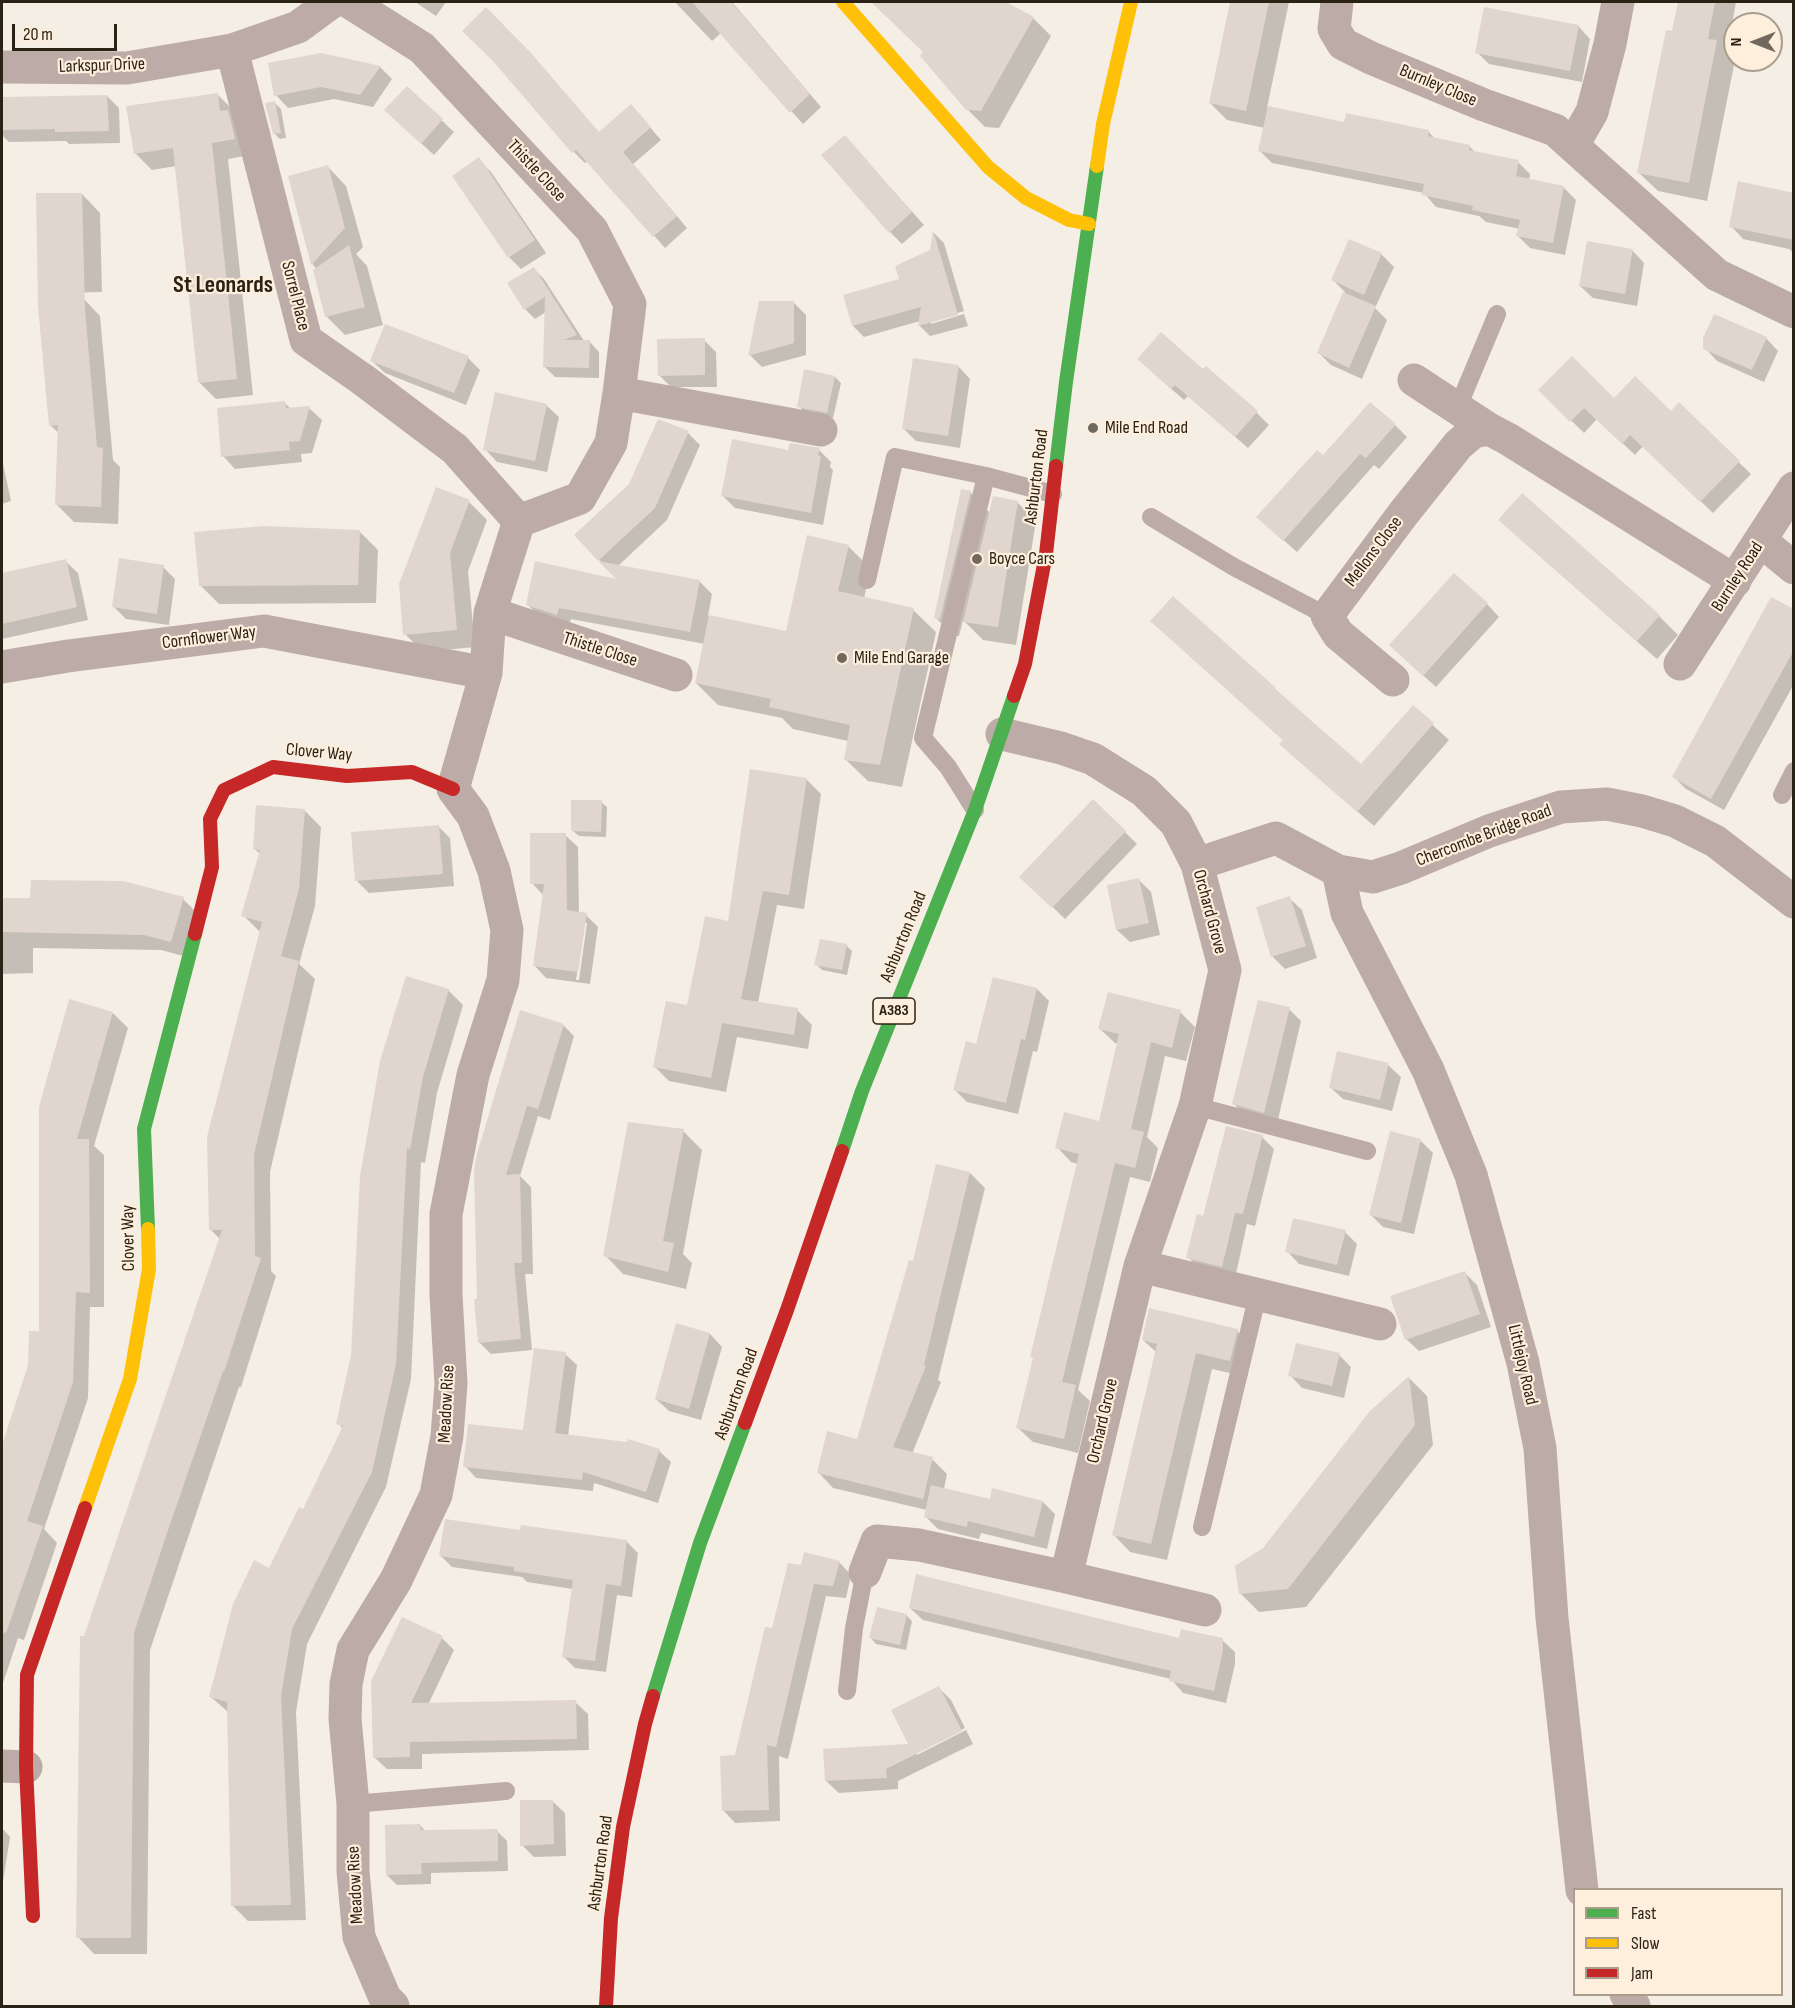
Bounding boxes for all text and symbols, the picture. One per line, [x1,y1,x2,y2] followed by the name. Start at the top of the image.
[15,12,120,50] scale bar
[1723,12,1783,72] north arrow
[23,24,53,45] text: 20 m
[1727,38,1746,46] text: N
[59,54,145,78] street label: Larkspur Drive
[1396,60,1480,112] street label: Burnley Close
[502,136,570,206] street label: Thistle Close
[276,259,314,333] street label: Sorrel Place
[173,272,273,300] district label: St Leonards
[1105,417,1188,439] place label: Mile End Road
[1086,421,1100,435] marker: Mile End Road
[1020,428,1054,526] street label: Ashburton Road
[1341,513,1407,591] street label: Mellons Close
[1708,538,1768,616] street label: Burnley Road
[989,548,1055,570] place label: Boyce Cars
[970,552,984,566] marker: Boyce Cars
[161,622,257,654] street label: Cornflower Way
[560,628,640,672] street label: Thistle Close
[854,647,949,669] place label: Mile End Garage
[835,651,849,665] marker: Mile End Garage
[285,739,353,767] street label: Clover Way
[1413,800,1555,872] street label: Chercombe Bridge Road
[1187,868,1231,956] street label: Orchard Grove
[876,889,932,985] street label: Ashburton Road
[873,998,915,1024] road number: A383
[118,1205,140,1271] street label: Clover Way
[1502,1323,1542,1407] street label: Littlejoy Road
[710,1345,764,1443] street label: Ashburton Road
[434,1364,460,1444] street label: Meadow Rise
[1083,1377,1123,1465] street label: Orchard Grove
[584,1814,618,1912] street label: Ashburton Road
[343,1845,369,1925] street label: Meadow Rise
[1573,1888,1783,1996] legend
[1631,1903,1656,1924] text: Fast
[1631,1933,1660,1954] text: Slow
[1631,1963,1653,1984] text: Jam

